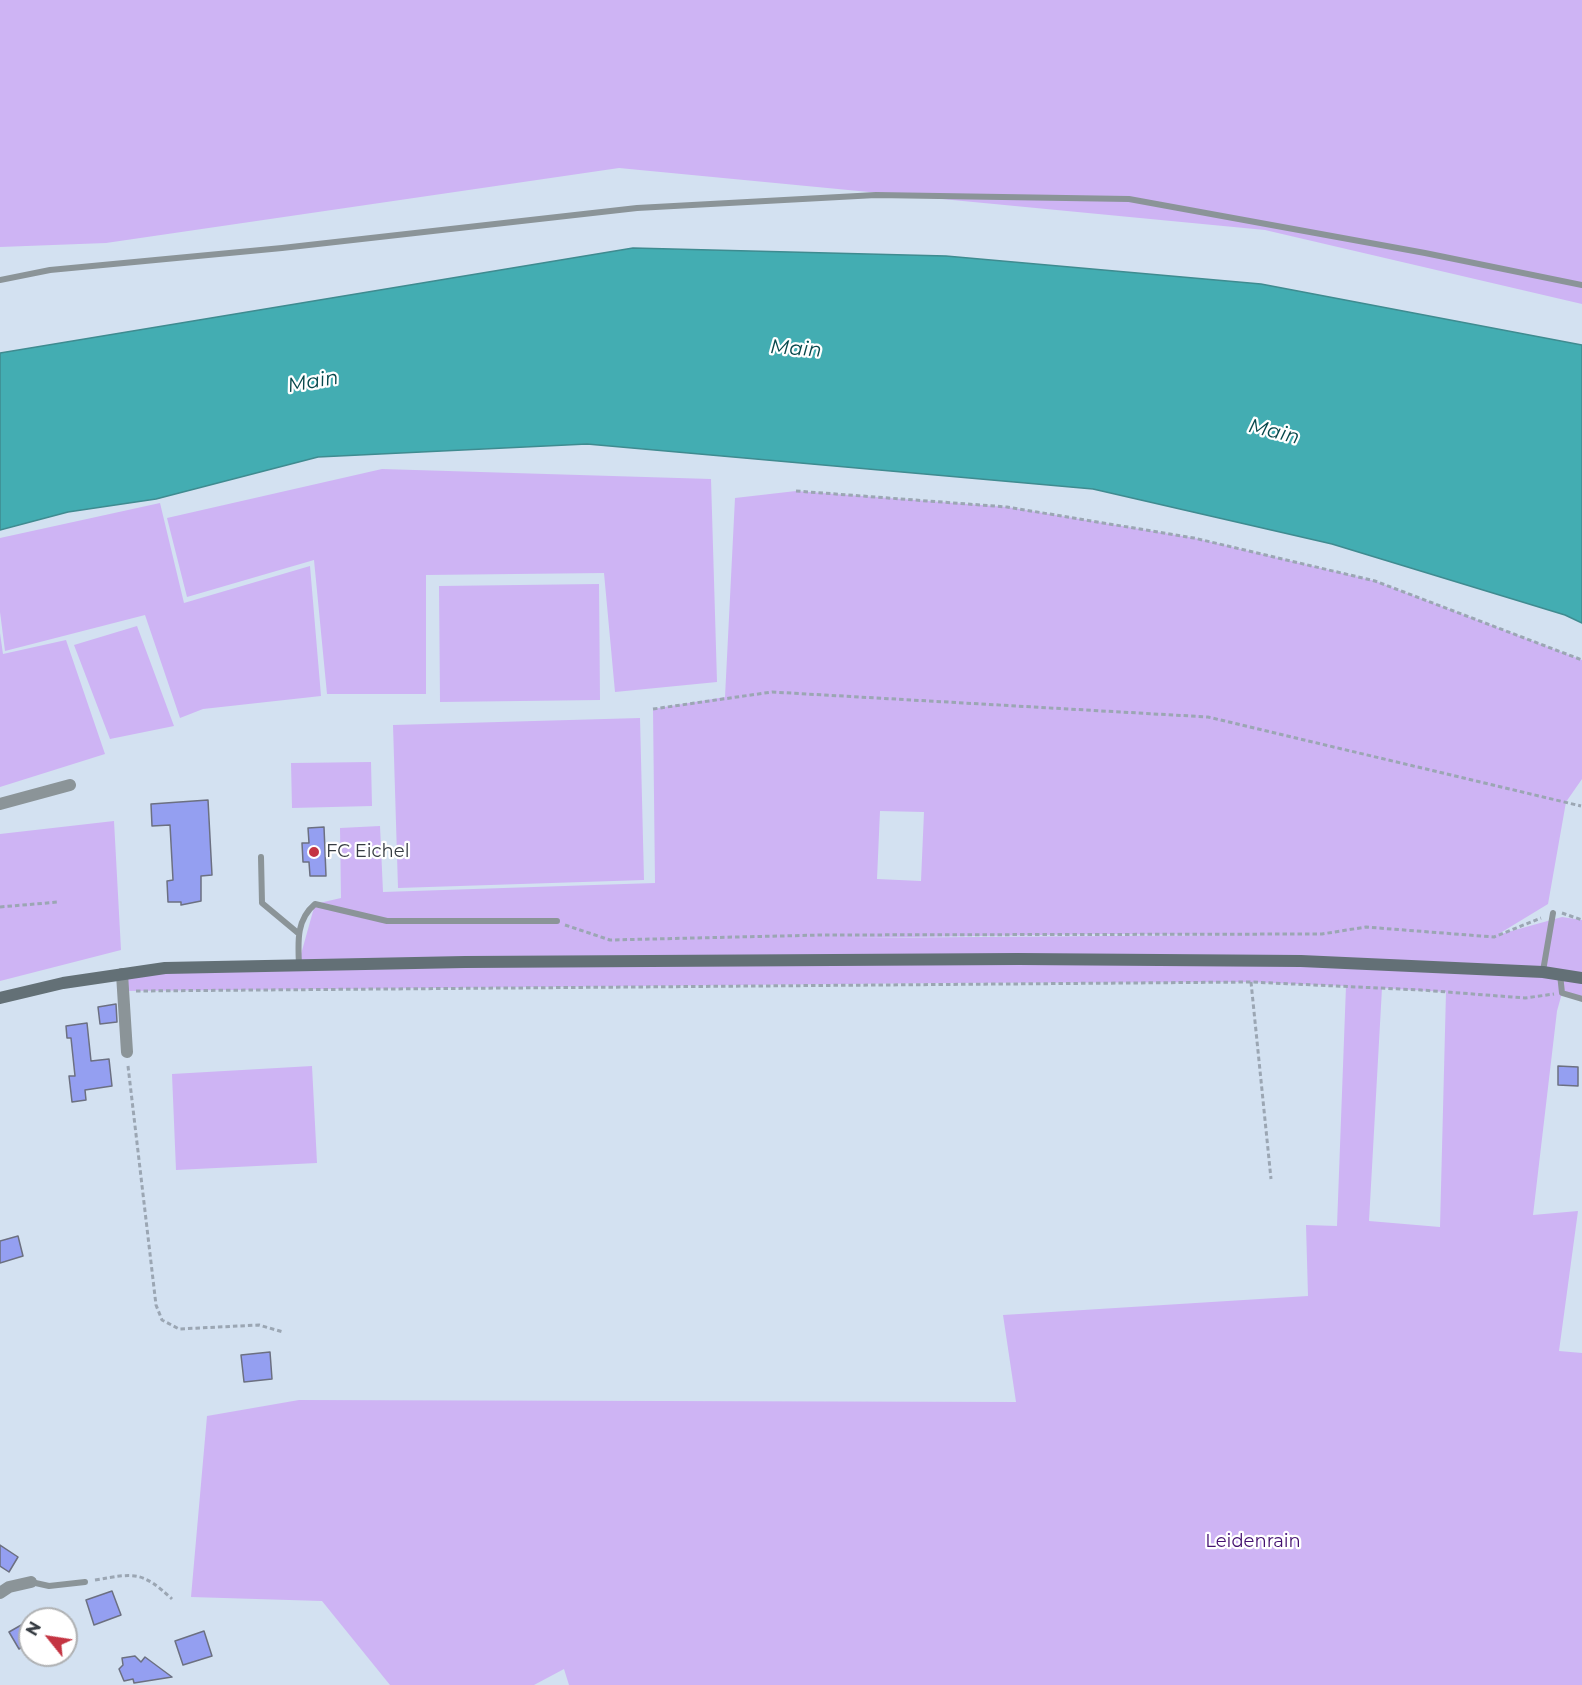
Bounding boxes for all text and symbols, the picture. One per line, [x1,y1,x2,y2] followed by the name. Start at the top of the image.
[769,335,823,363] water label: Main
[286,366,340,398] water label: Main
[1246,414,1302,450] water label: Main
[326,841,409,863] place label: FC Eichel
[307,845,321,859] marker: FC Eichel
[1205,1531,1301,1553] park label: Leidenrain
[18,1607,78,1667] north arrow
[22,1618,45,1639] text: N

